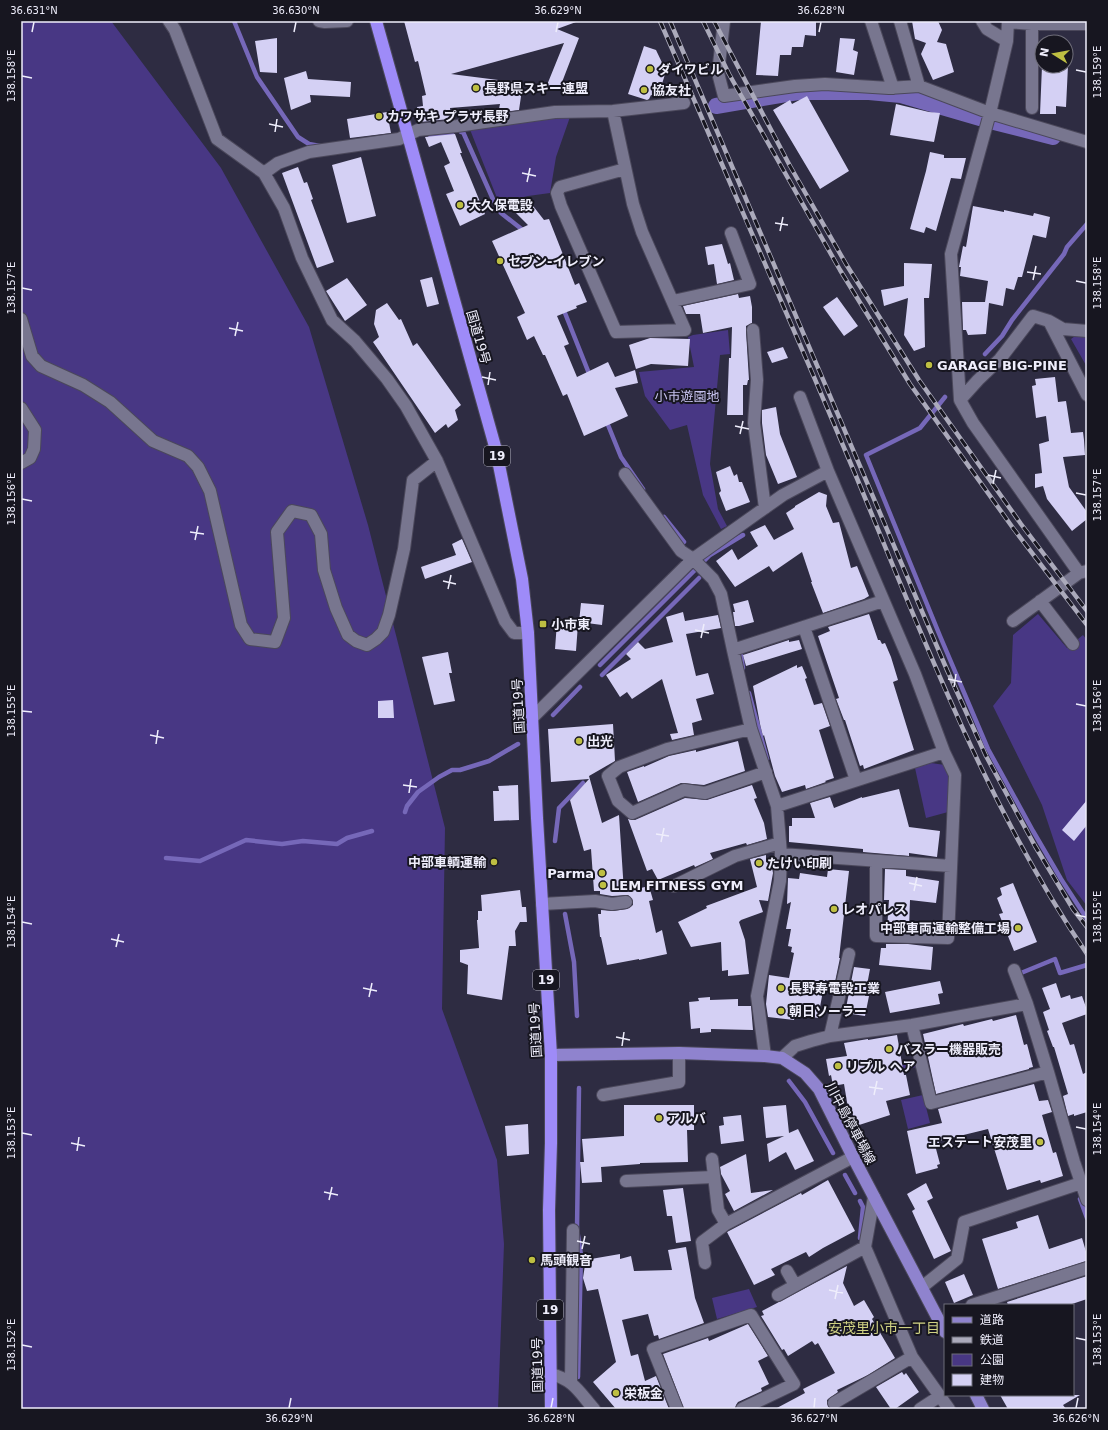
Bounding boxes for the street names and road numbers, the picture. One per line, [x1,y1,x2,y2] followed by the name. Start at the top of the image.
[464,308,493,366] street label: 国道19号
[484,446,510,466] road number: 19
[510,678,527,734] street label: 国道19号
[533,970,559,990] road number: 19
[527,1002,544,1058] street label: 国道19号
[823,1080,879,1167] street label: 川中島停車場線
[537,1300,563,1320] road number: 19
[530,1337,545,1393] street label: 国道19号

